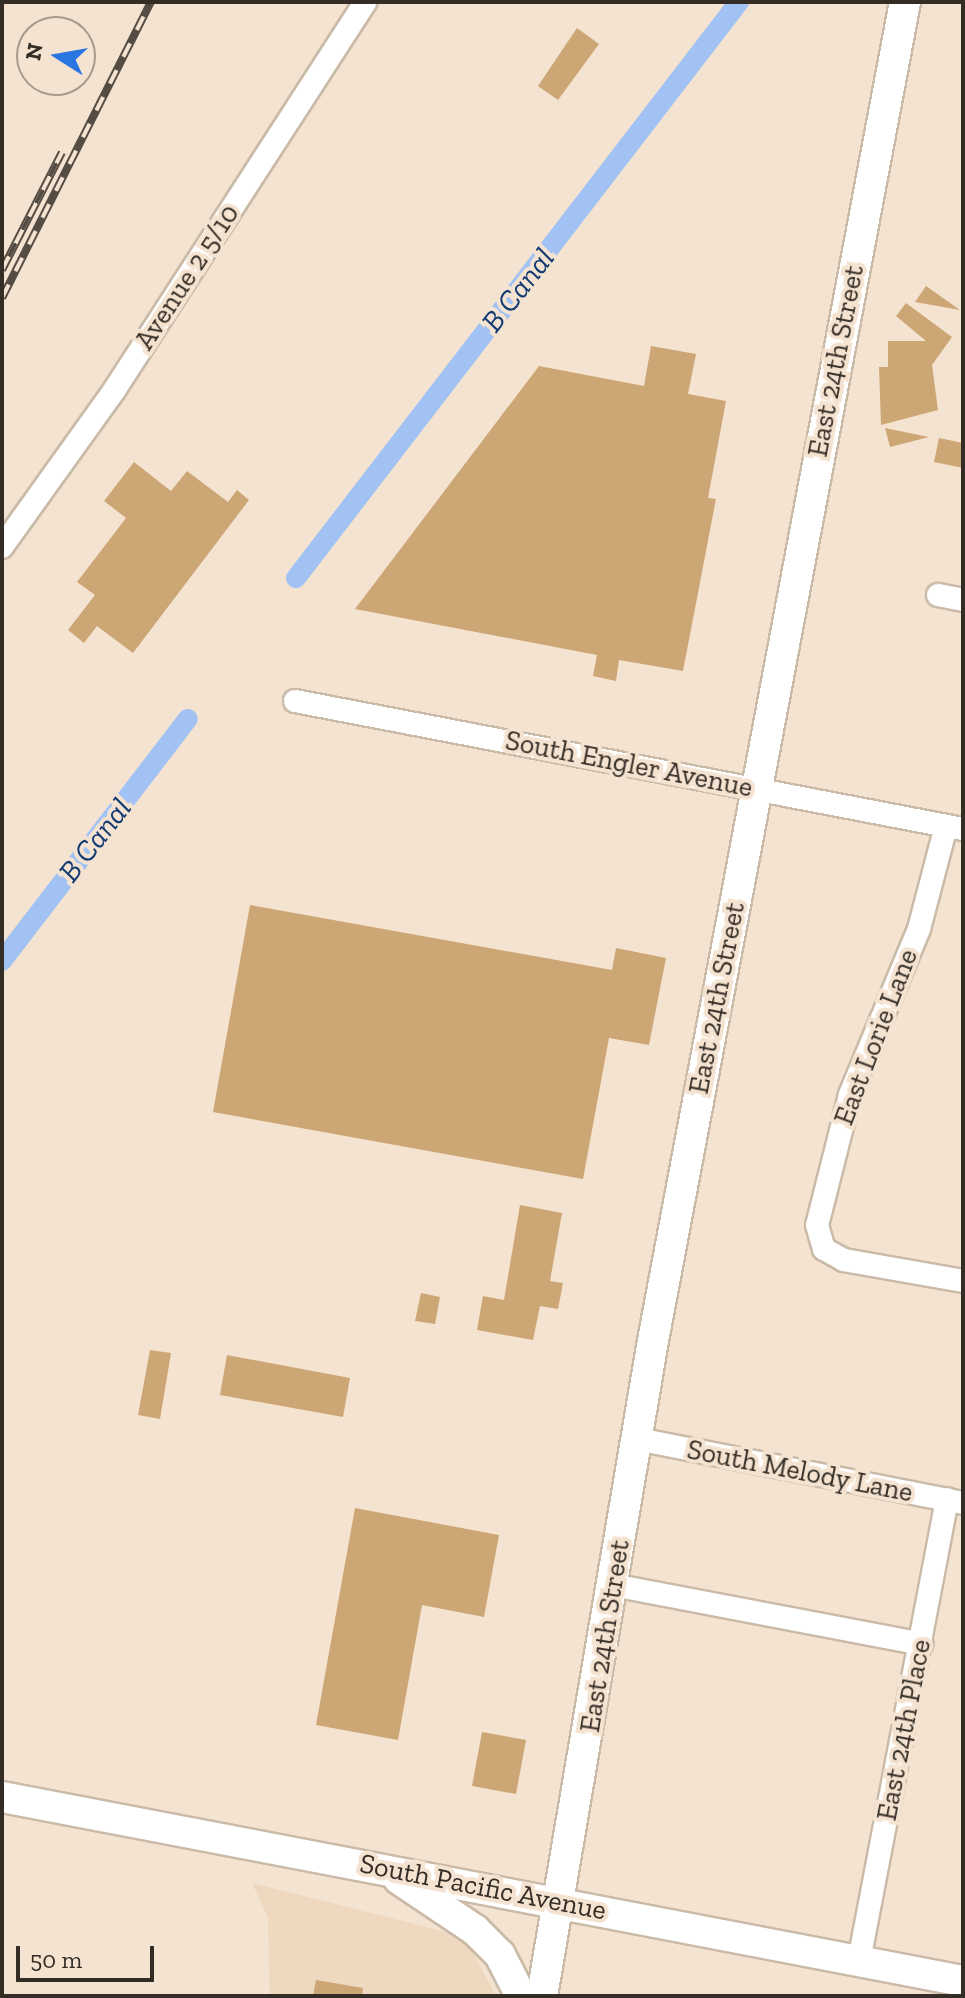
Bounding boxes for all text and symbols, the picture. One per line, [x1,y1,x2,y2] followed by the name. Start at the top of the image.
[16,16,96,96] north arrow
[19,41,49,63] text: N
[128,198,246,356] street label: Avenue 2 5/10
[474,241,562,339] water label: B Canal
[801,262,871,460] street label: East 24th Street
[502,723,756,805] street label: South Engler Avenue
[51,791,139,889] water label: B Canal
[682,899,752,1097] street label: East 24th Street
[827,944,925,1130] street label: East Lorie Lane
[684,1433,916,1509] street label: South Melody Lane
[573,1537,637,1735] street label: East 24th Street
[870,1636,938,1824] street label: East 24th Place
[356,1847,610,1927] street label: South Pacific Avenue
[20,1930,158,1980] scale bar
[30,1945,82,1974] text: 50 m

